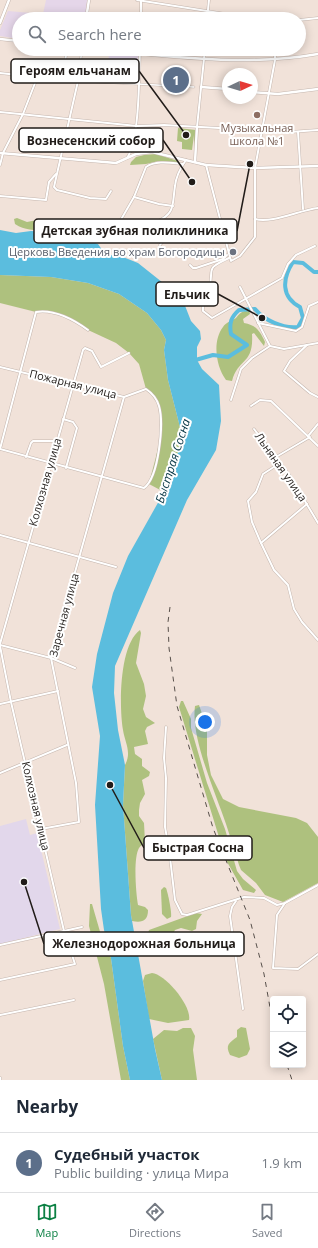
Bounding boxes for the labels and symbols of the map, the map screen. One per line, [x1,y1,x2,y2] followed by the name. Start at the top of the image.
[11,59,139,83] callout: Героям ельчанам
[19,62,131,79] text: Героям ельчанам
[163,65,189,95] pin: 1
[222,68,258,104] north arrow
[252,110,262,120] marker: Музыкальная школа №1
[221,120,293,148] place label: Музыкальная школа №1
[19,128,163,152] callout: Вознесенский собор
[27,132,156,149] text: Вознесенский собор
[34,219,237,243] callout: Детская зубная поликлиника
[41,222,229,239] text: Детская зубная поликлиника
[9,244,225,259] place label: Церковь Введения во храм Богородицы
[228,247,238,257] marker: Церковь Введения во храм Богородицы
[156,282,218,306] callout: Ельчик
[164,286,210,303] text: Ельчик
[28,365,118,402] street label: Пожарная улица
[151,416,194,505] water label: Быстрая Сосна
[252,429,311,504] street label: Льняная улица
[25,436,64,528] street label: Колхозная улица
[45,571,82,658] street label: Заречная улица
[195,712,215,732] your location
[19,760,54,852] street label: Колхозная улица
[144,836,252,860] callout: Быстрая Сосна
[152,839,244,856] text: Быстрая Сосна
[44,932,244,956] callout: Железнодорожная больница
[52,935,236,952] text: Железнодорожная больница

